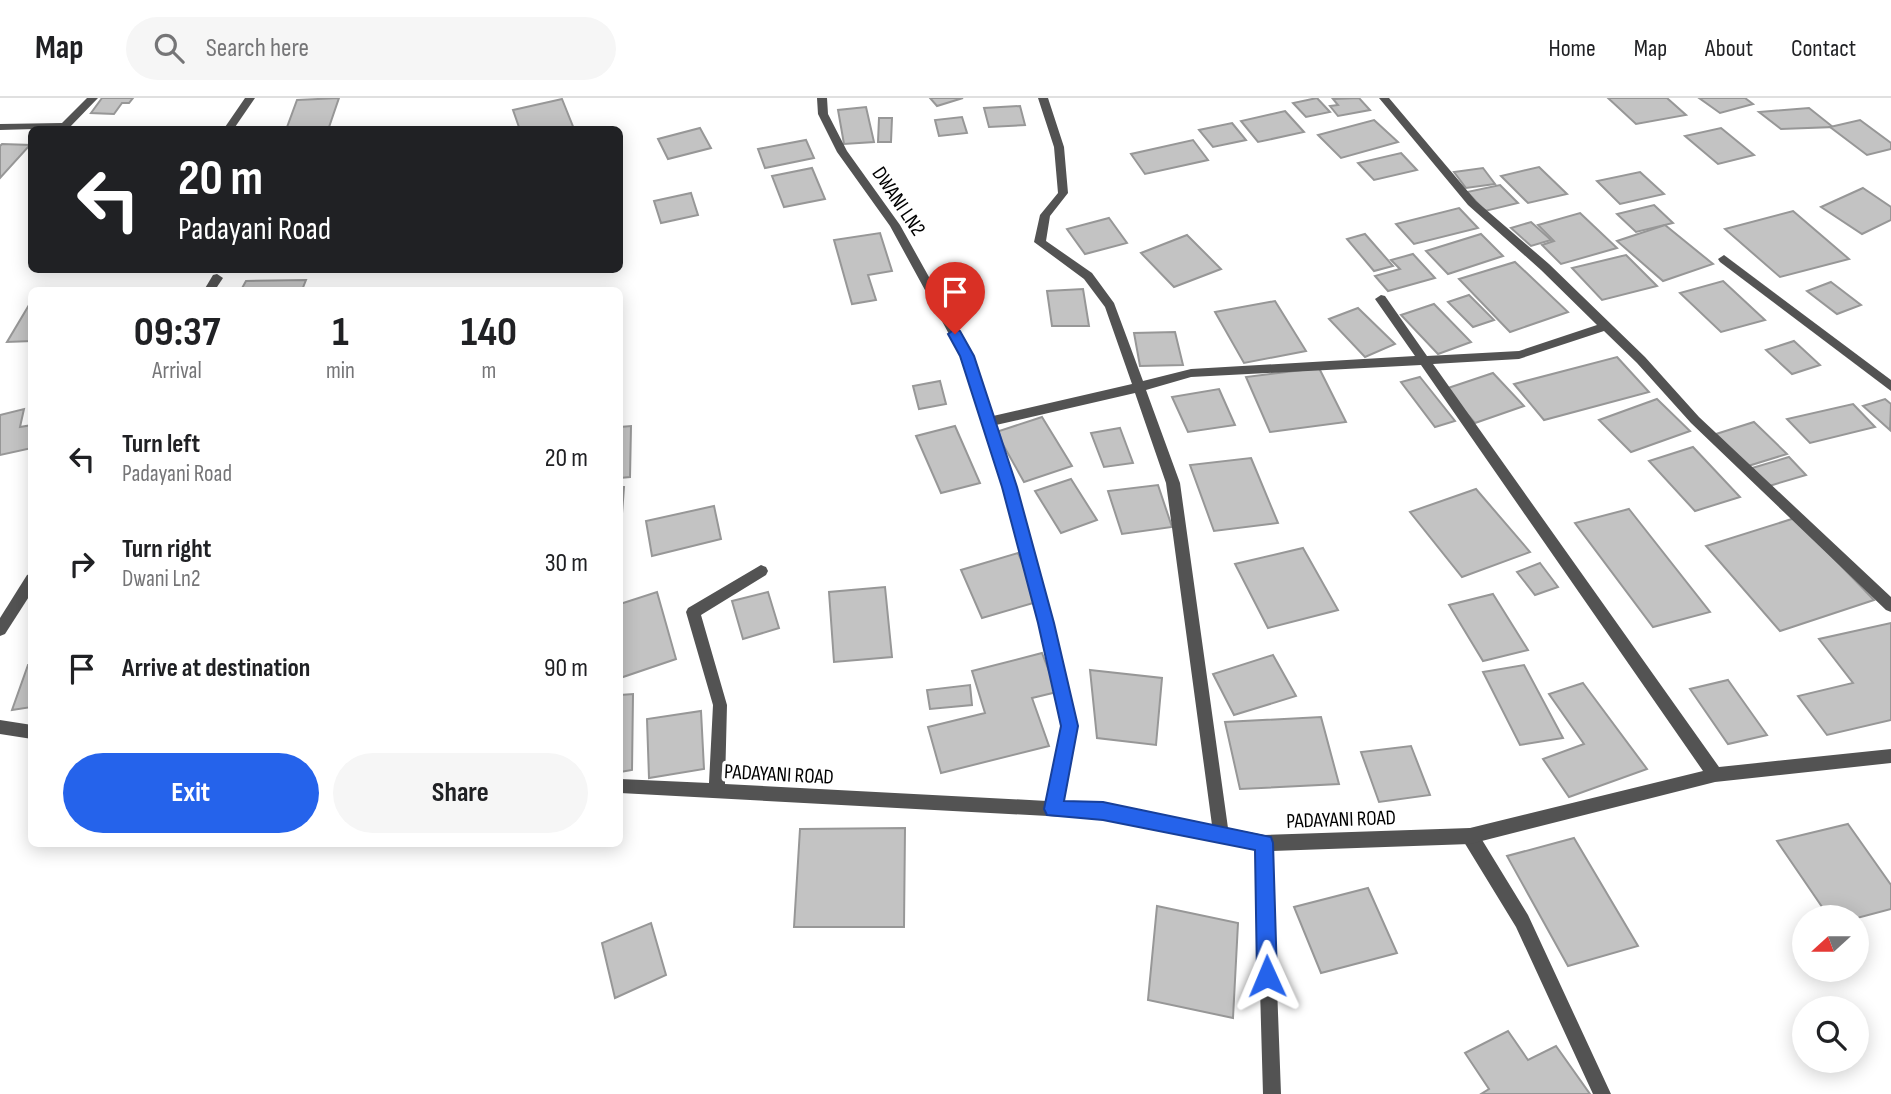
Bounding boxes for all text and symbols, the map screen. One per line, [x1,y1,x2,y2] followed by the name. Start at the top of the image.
[126,17,616,80] search box
[35,28,84,68] text: Map
[150,29,188,67] icon: search
[206,33,309,64] text: Search here
[1548,34,1596,63] text: Home
[1634,34,1667,63] text: Map
[1705,34,1753,63] text: About
[1791,34,1856,63] text: Contact
[178,150,263,209] text: 20 m
[63,154,154,245] icon: left
[866,162,931,241] street label: DWANI LN2
[178,210,331,249] text: Padayani Road
[925,262,985,334] pin
[936,273,974,311] icon: arrive
[134,307,220,358] text: 09:37
[332,307,349,358] text: 1
[461,307,517,358] text: 140
[152,357,202,385] text: Arrival
[326,357,355,385] text: min
[482,357,496,385] text: m
[122,429,200,460] text: Turn left
[63,440,101,478] icon: left
[545,443,588,474] text: 20 m
[122,460,232,488] text: Padayani Road
[122,534,211,565] text: Turn right
[63,545,101,583] icon: right
[545,548,588,579] text: 30 m
[122,565,200,593] text: Dwani Ln2
[63,650,101,688] icon: arrive
[122,653,310,684] text: Arrive at destination
[544,653,588,684] text: 90 m
[63,753,319,833] button: Exit
[333,753,588,833] button: Share
[724,759,834,790] street label: PADAYANI ROAD
[1286,805,1396,834] street label: PADAYANI ROAD
[1792,905,1869,982] north arrow
[1792,905,1869,1073] map controls
[1230,939,1304,1013] position arrow
[1792,996,1869,1073] button: search

